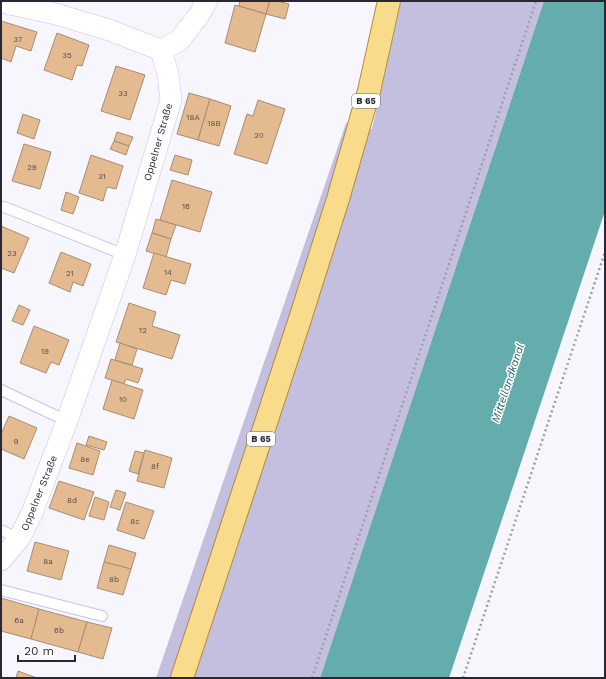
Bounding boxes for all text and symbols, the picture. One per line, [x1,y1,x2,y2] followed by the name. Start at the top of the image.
[14,35,23,44] house number: 37
[62,51,72,60] house number: 35
[118,89,128,98] house number: 33
[352,94,380,108] road number: B 65
[142,102,174,182] street label: Oppelner Straße
[186,113,200,122] house number: 18A
[207,119,221,128] house number: 18B
[254,131,264,140] house number: 20
[27,163,37,172] house number: 29
[98,172,106,181] house number: 31
[182,202,190,211] house number: 16
[7,249,17,258] house number: 23
[164,268,172,277] house number: 14
[66,269,74,278] house number: 21
[139,326,147,335] house number: 12
[489,341,527,424] water label: Mittellandkanal
[41,347,49,356] house number: 19
[119,395,127,404] house number: 10
[247,432,275,446] road number: B 65
[14,437,19,446] house number: 9
[19,454,59,532] street label: Oppelner Straße
[80,455,90,464] house number: 8e
[151,462,160,471] house number: 8f
[67,496,77,505] house number: 8d
[130,517,140,526] house number: 8c
[43,557,53,566] house number: 8a
[109,575,119,584] house number: 8b
[14,616,24,625] house number: 6a
[54,626,64,635] house number: 6b
[18,637,75,663] scale bar
[24,644,54,658] text: 20 m

